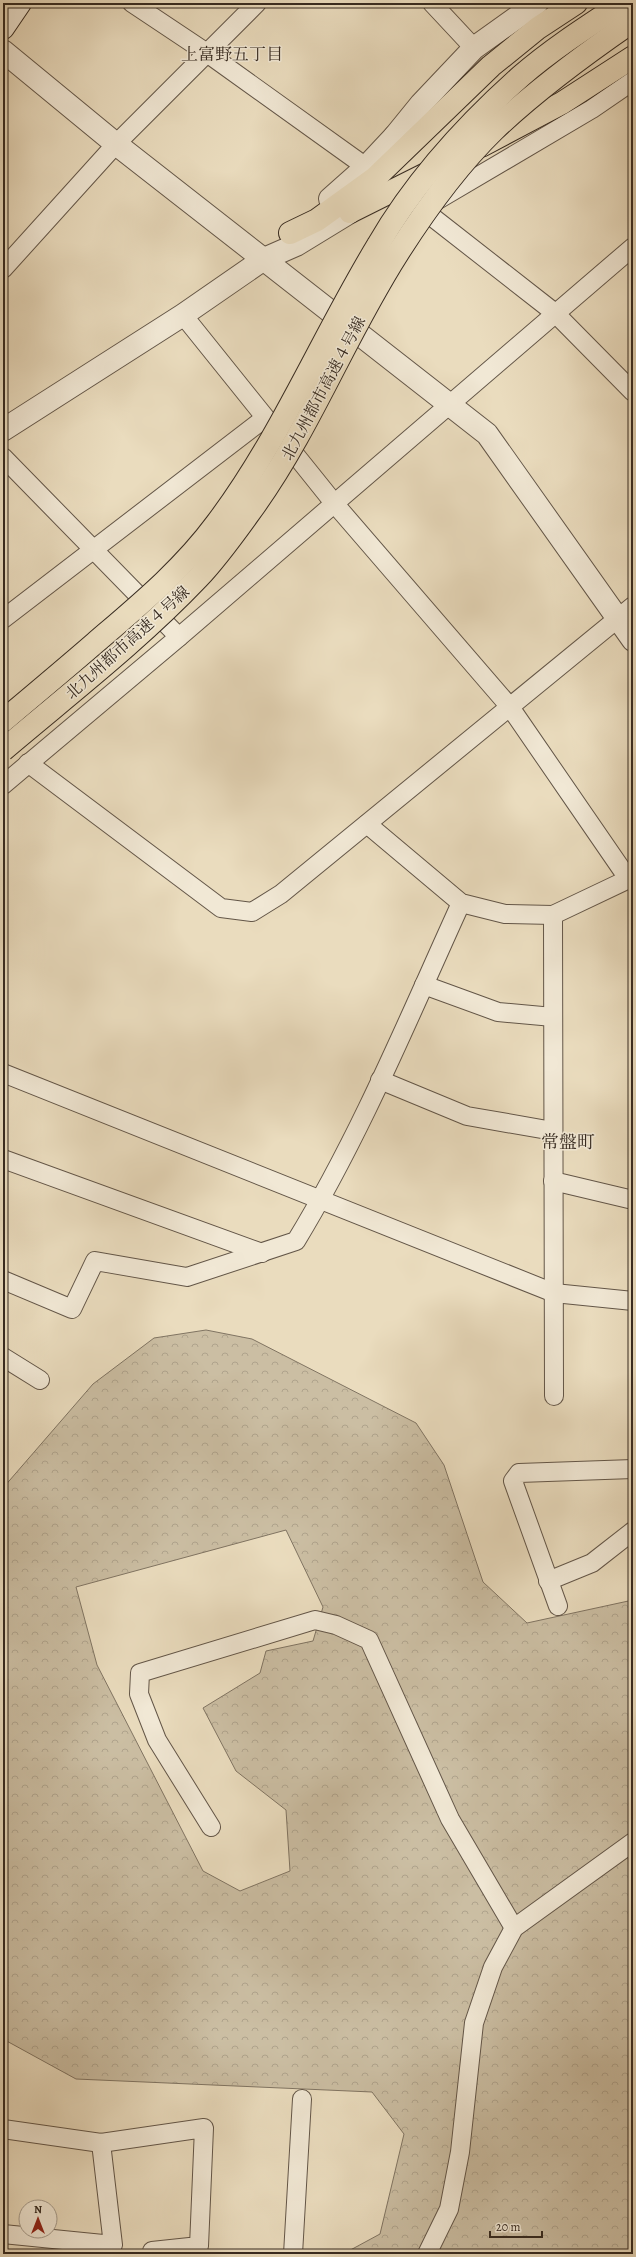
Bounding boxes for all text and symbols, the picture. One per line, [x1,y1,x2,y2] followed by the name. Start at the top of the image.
[181,43,283,66] district label: 上富野五丁目
[277,313,371,464] street label: 北九州都市高速４号線
[61,581,194,704] street label: 北九州都市高速４号線
[541,1130,595,1154] district label: 常盤町
[18,2199,58,2239] north arrow
[34,2202,42,2217] text: N
[490,2213,542,2239] scale bar
[496,2219,520,2235] text: 20 m

